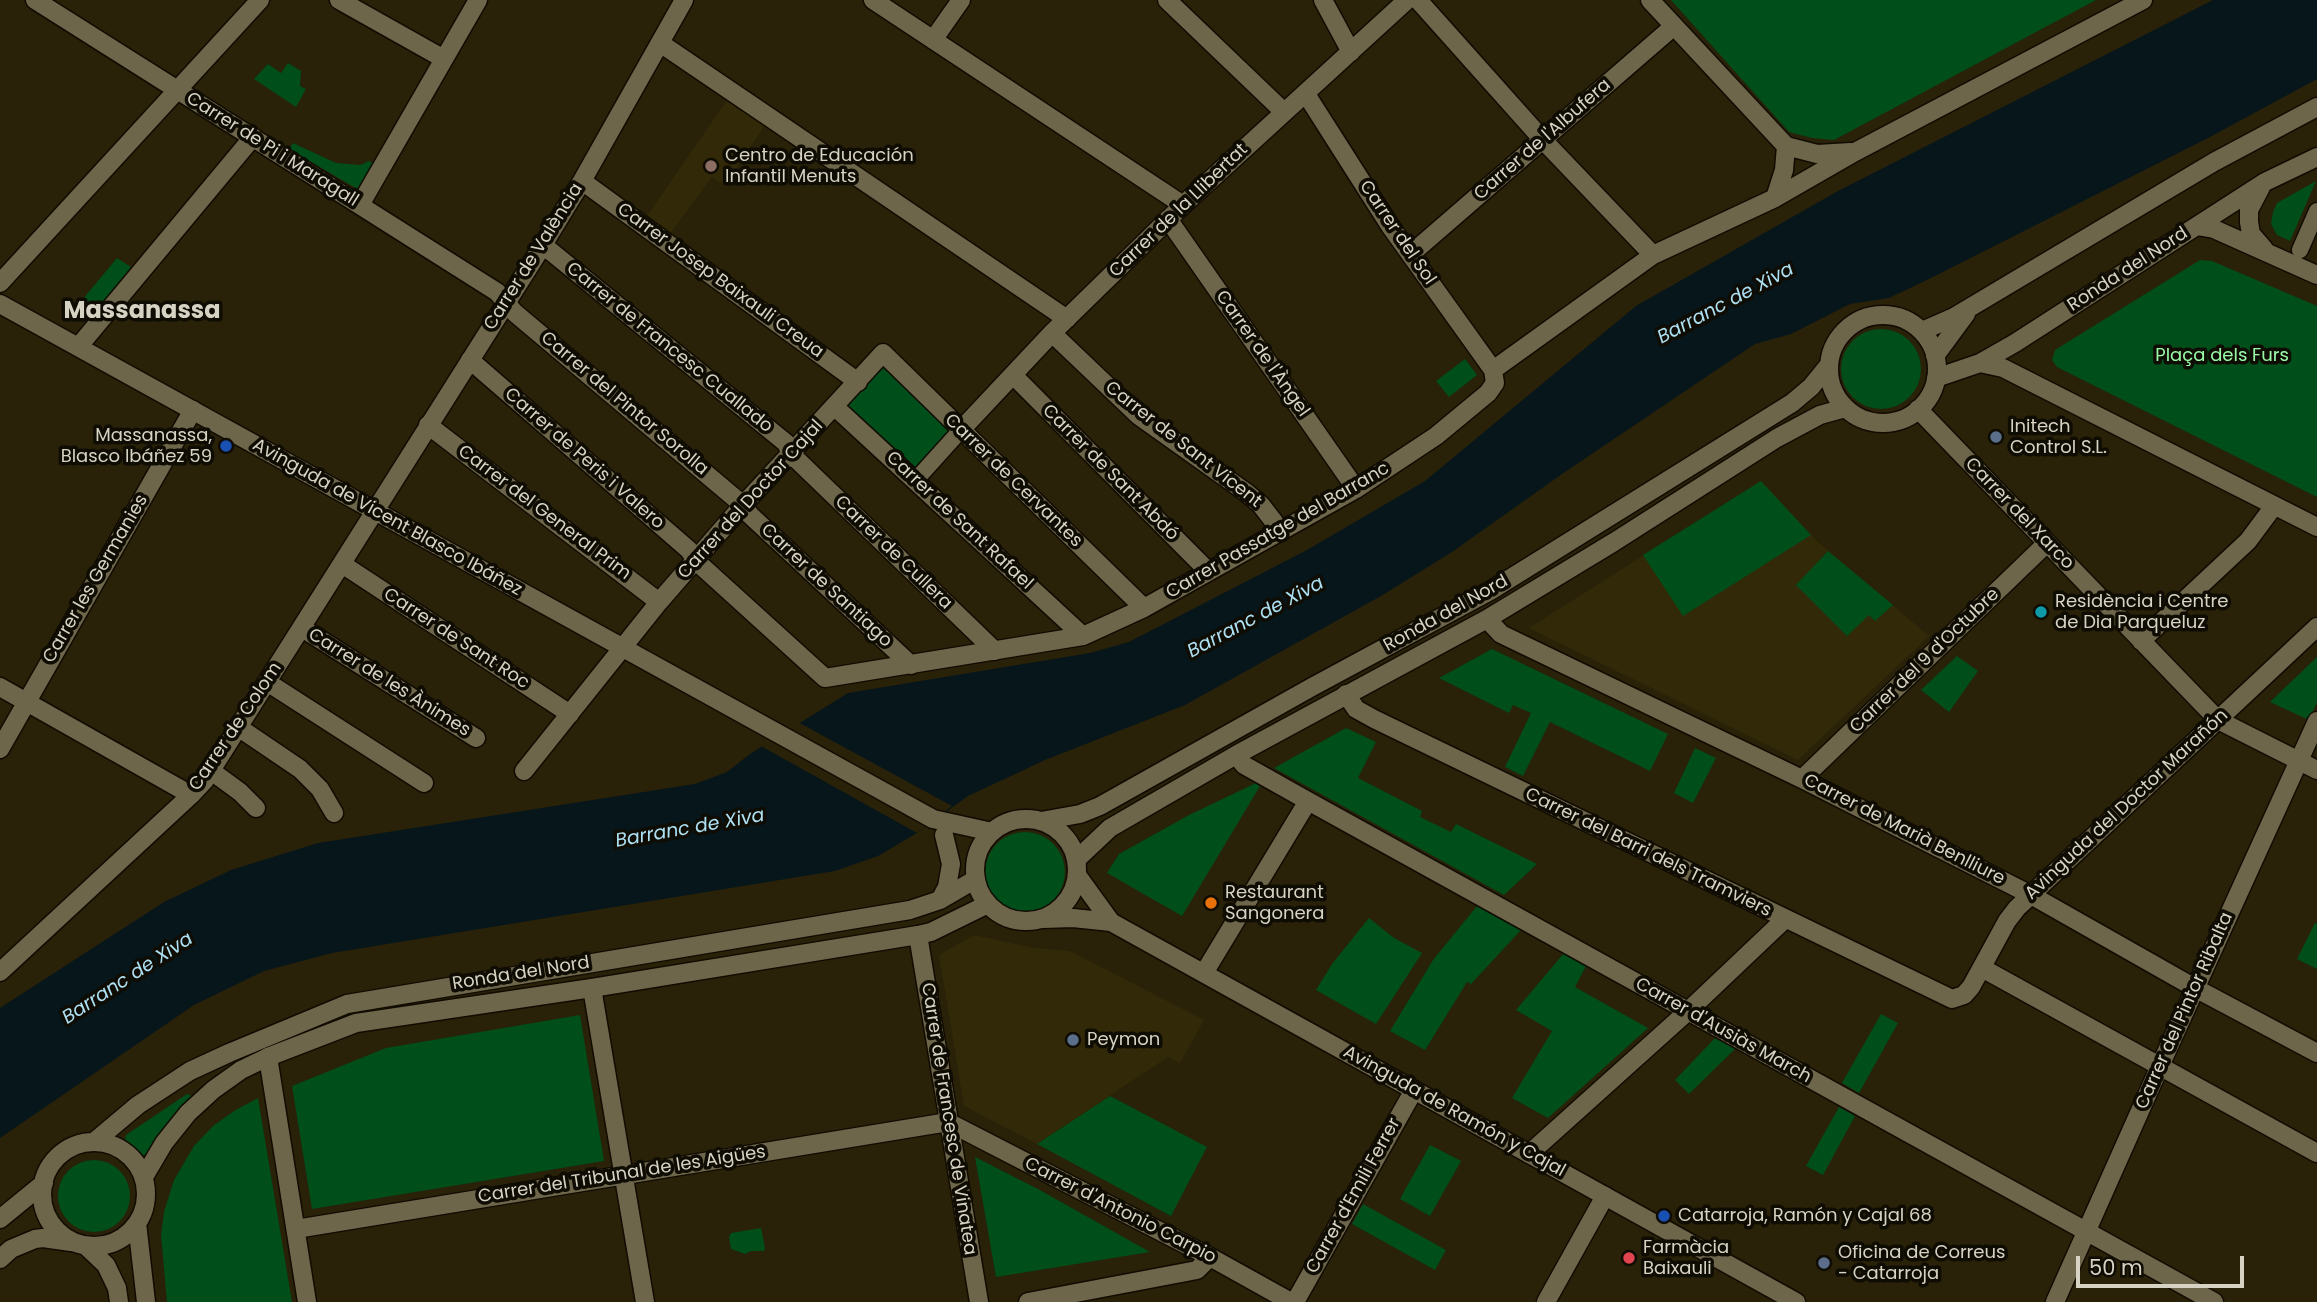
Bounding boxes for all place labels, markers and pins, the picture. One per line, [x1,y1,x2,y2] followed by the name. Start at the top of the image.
[725,145,914,188] place label: Centro de Educación Infantil Menuts
[703,158,719,174] marker: Centro de Educación Infantil Menuts
[2010,416,2107,458] place label: Initech Control S.L.
[61,425,212,467] place label: Massanassa, Blasco Ibáñez 59
[1988,429,2004,445] marker: Initech Control S.L.
[218,438,234,454] marker: Massanassa, Blasco Ibáñez 59
[2055,591,2228,634] place label: Residència i Centre de Dia Parqueluz
[2033,604,2049,620] marker: Residència i Centre de Dia Parqueluz
[1225,882,1325,924] place label: Restaurant Sangonera
[1203,895,1219,911] marker: Restaurant Sangonera
[1087,1029,1160,1051] place label: Peymon
[1065,1032,1081,1048] marker: Peymon
[1678,1205,1932,1227] place label: Catarroja, Ramón y Cajal 68
[1656,1208,1672,1224] marker: Catarroja, Ramón y Cajal 68
[1643,1237,1729,1280] place label: Farmàcia Baixauli
[1838,1242,2005,1284] place label: Oficina de Correus - Catarroja
[1621,1250,1637,1266] marker: Farmàcia Baixauli
[1816,1255,1832,1271] marker: Oficina de Correus - Catarroja

